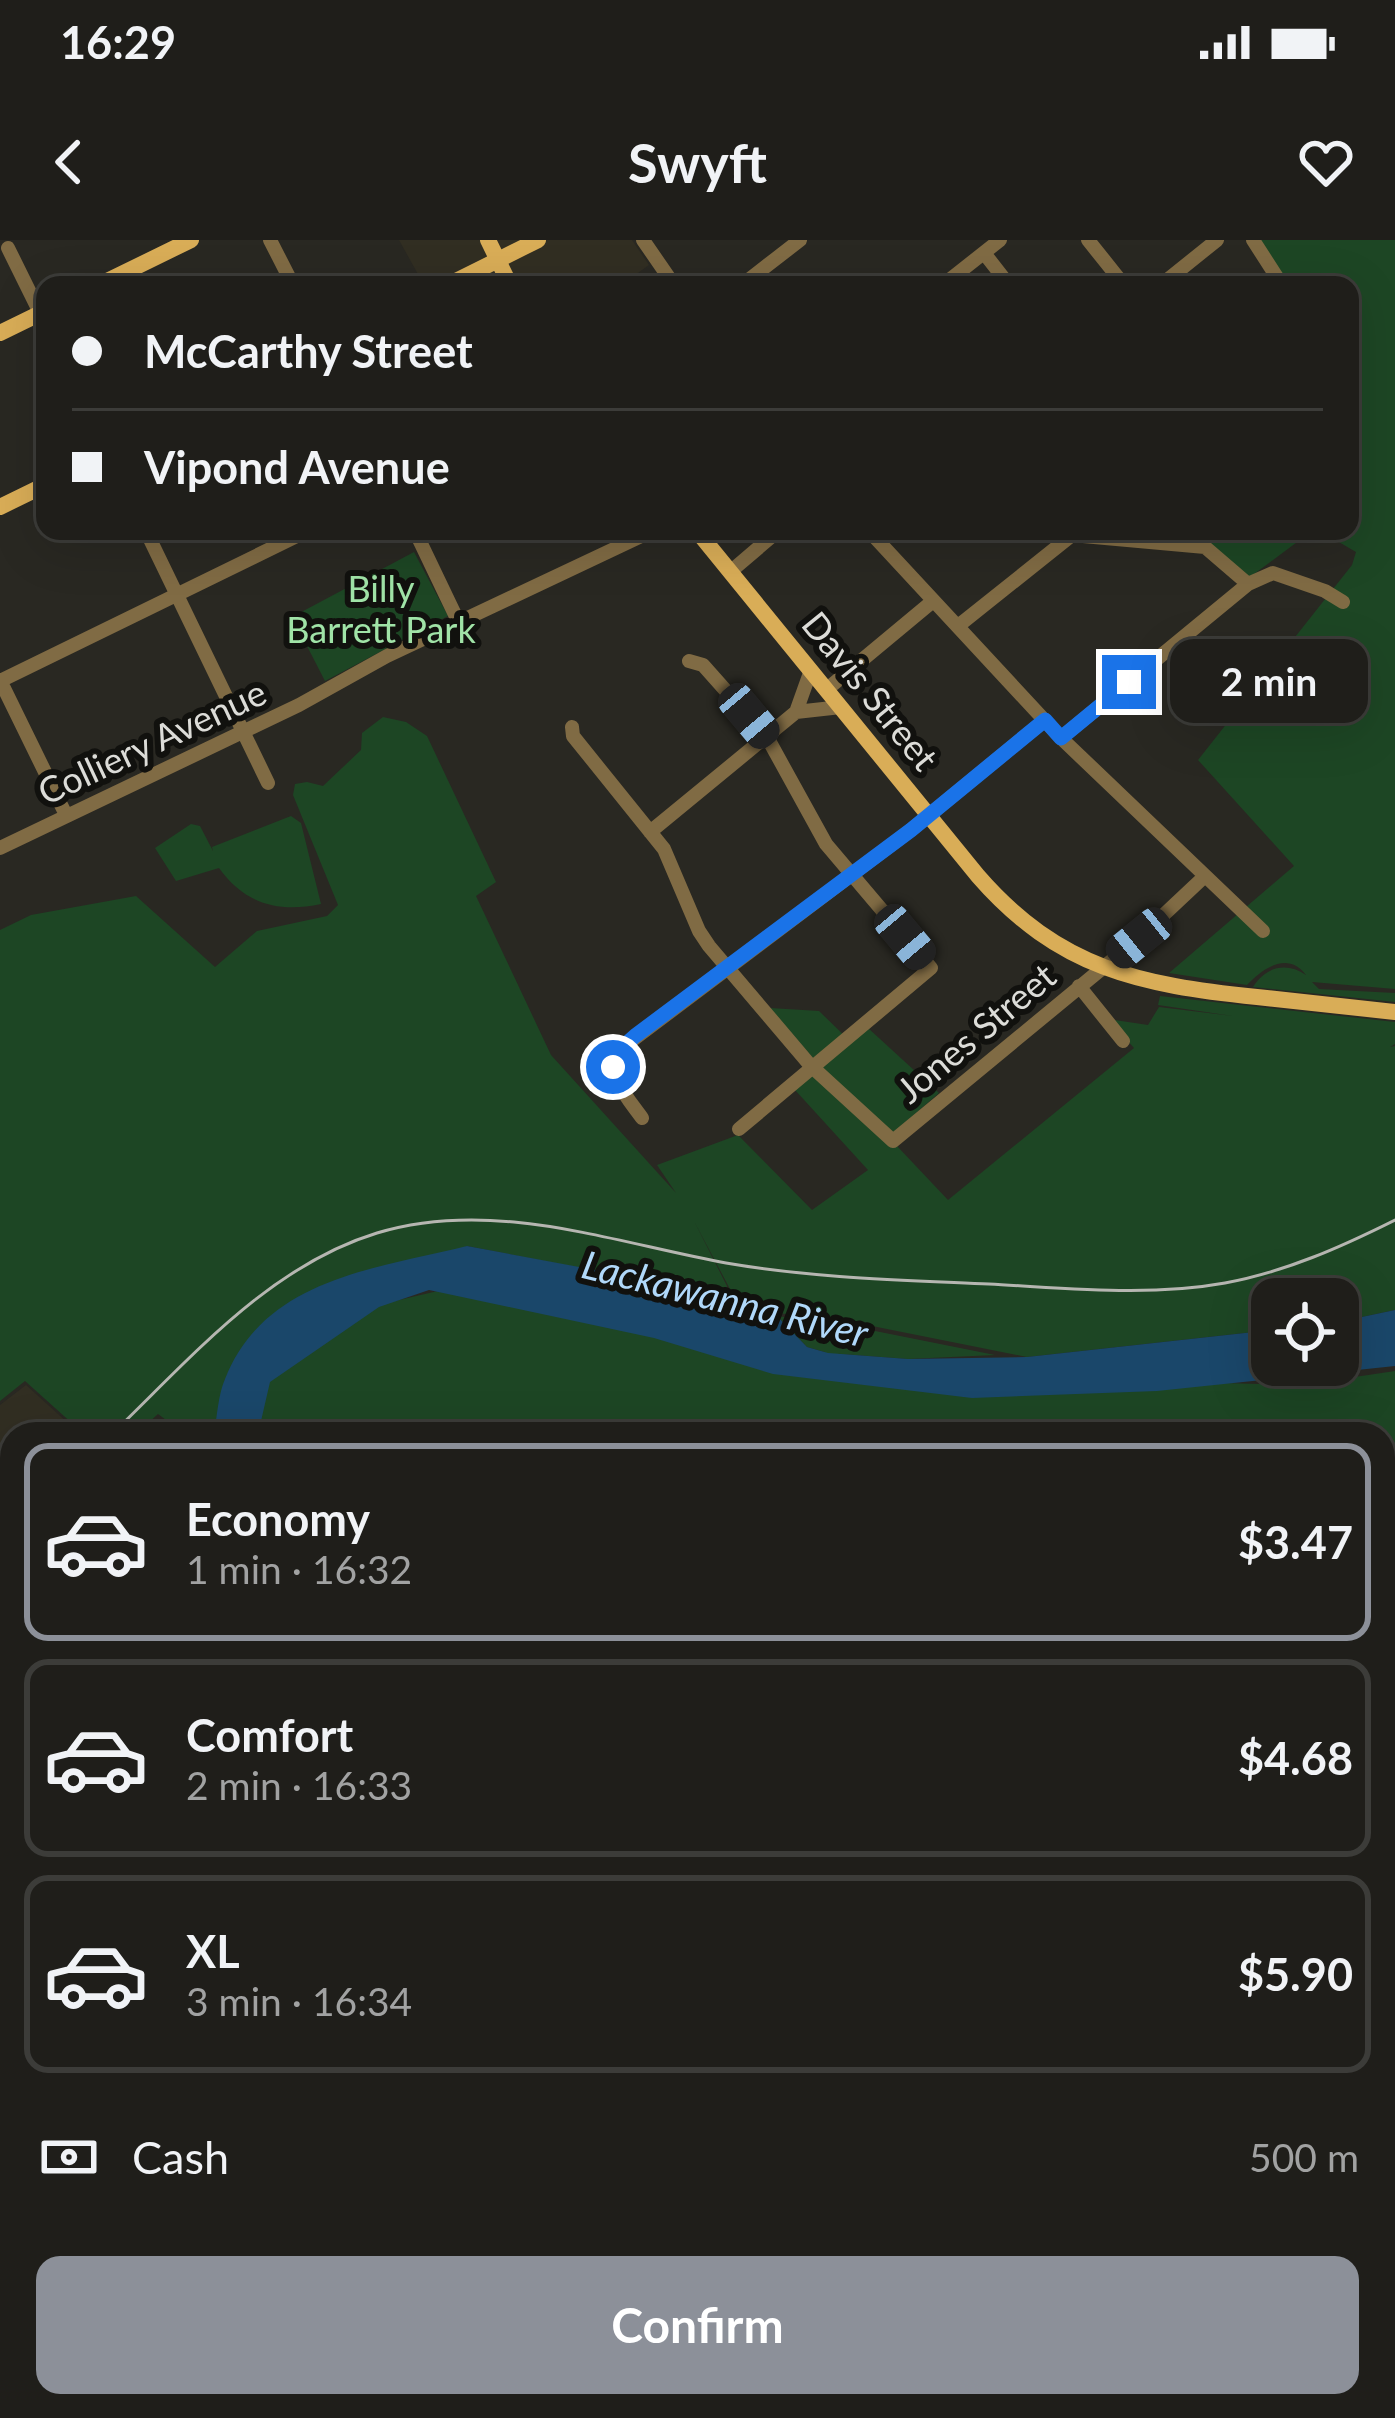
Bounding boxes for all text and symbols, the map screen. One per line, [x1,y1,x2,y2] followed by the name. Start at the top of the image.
[60,15,176,69] text: 16:29
[36,129,102,195] icon: back
[1293,129,1359,195] icon: heart
[628,130,767,195] text: Swyft
[144,324,473,378] text: McCarthy Street
[144,440,450,494] text: Vipond Avenue
[286,566,476,651] park label: Billy Barrett Park
[794,602,948,779] street label: Davis Street
[1171,640,1369,724] callout: 2 min
[1102,655,1156,709] route end
[1221,658,1317,704] text: 2 min
[30,669,273,813] street label: Colliery Avenue
[712,677,786,755] car
[868,898,942,976] car
[1100,901,1178,975] car
[887,953,1064,1111] street label: Jones Street
[586,1040,640,1094] route start
[578,1240,874,1356] water label: Lackawanna River
[1251,1278,1359,1386] map controls
[1251,1278,1359,1386] button: locate
[42,1488,150,1596] icon: car
[186,1492,370,1546] text: Economy
[1238,1515,1353,1569] text: $3.47
[186,1546,412,1592] text: 1 min · 16:32
[42,1704,150,1812] icon: car
[186,1708,353,1762] text: Comfort
[1238,1731,1353,1785] text: $4.68
[186,1762,412,1808] text: 2 min · 16:33
[42,1920,150,2028] icon: car
[186,1924,240,1978] text: XL
[1238,1947,1353,2001] text: $5.90
[186,1978,412,2024] text: 3 min · 16:34
[36,2124,102,2190] icon: cash
[132,2130,229,2184] text: Cash
[1249,2134,1359,2180] text: 500 m
[36,2256,1359,2394] button: Confirm

